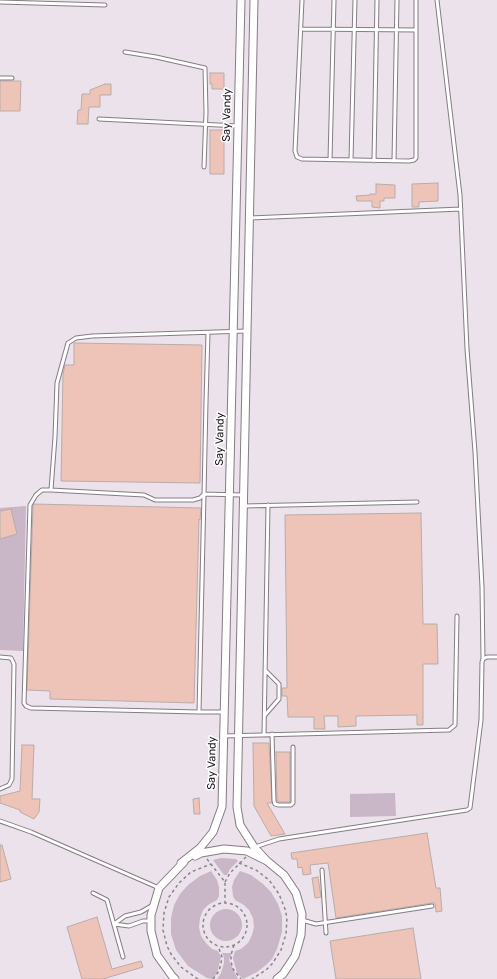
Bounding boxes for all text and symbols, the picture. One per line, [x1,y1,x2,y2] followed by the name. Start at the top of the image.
[220,88,234,142] street label: Say Vandy
[213,412,227,466] street label: Say Vandy
[205,736,219,790] street label: Say Vandy

